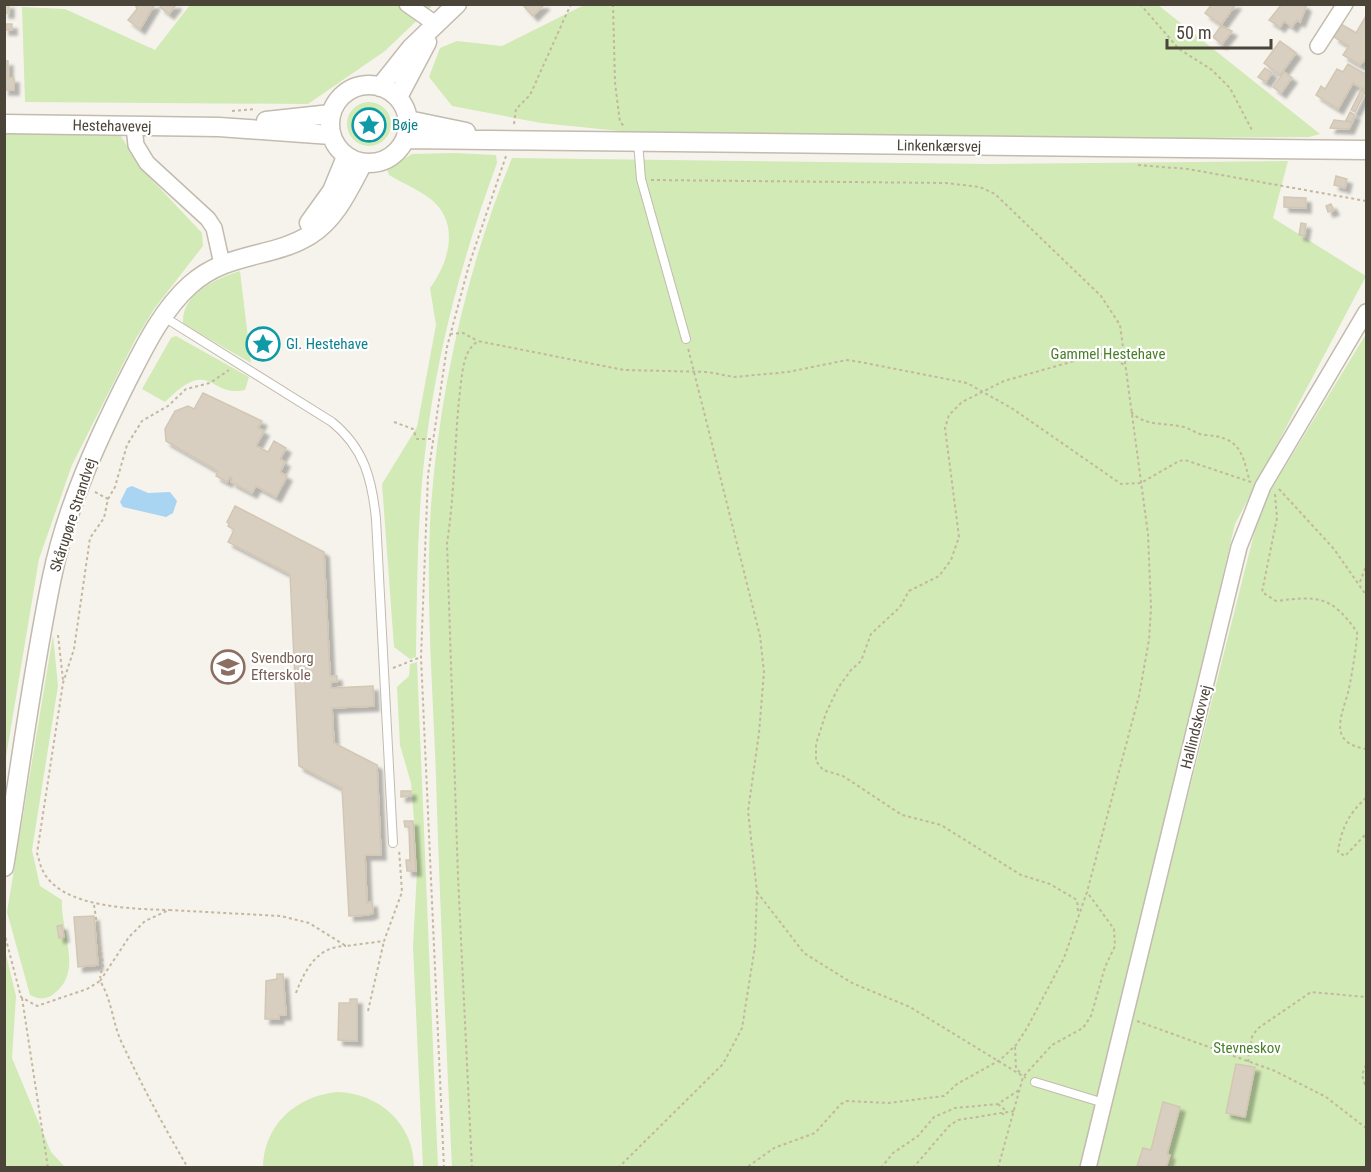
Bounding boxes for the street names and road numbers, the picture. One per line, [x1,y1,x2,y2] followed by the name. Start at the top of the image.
[72,116,152,136] street label: Hestehavevej
[897,136,981,156] street label: Linkenkærsvej
[46,456,100,574] street label: Skårupøre Strandvej
[1177,683,1215,771] street label: Hallindskovvej

